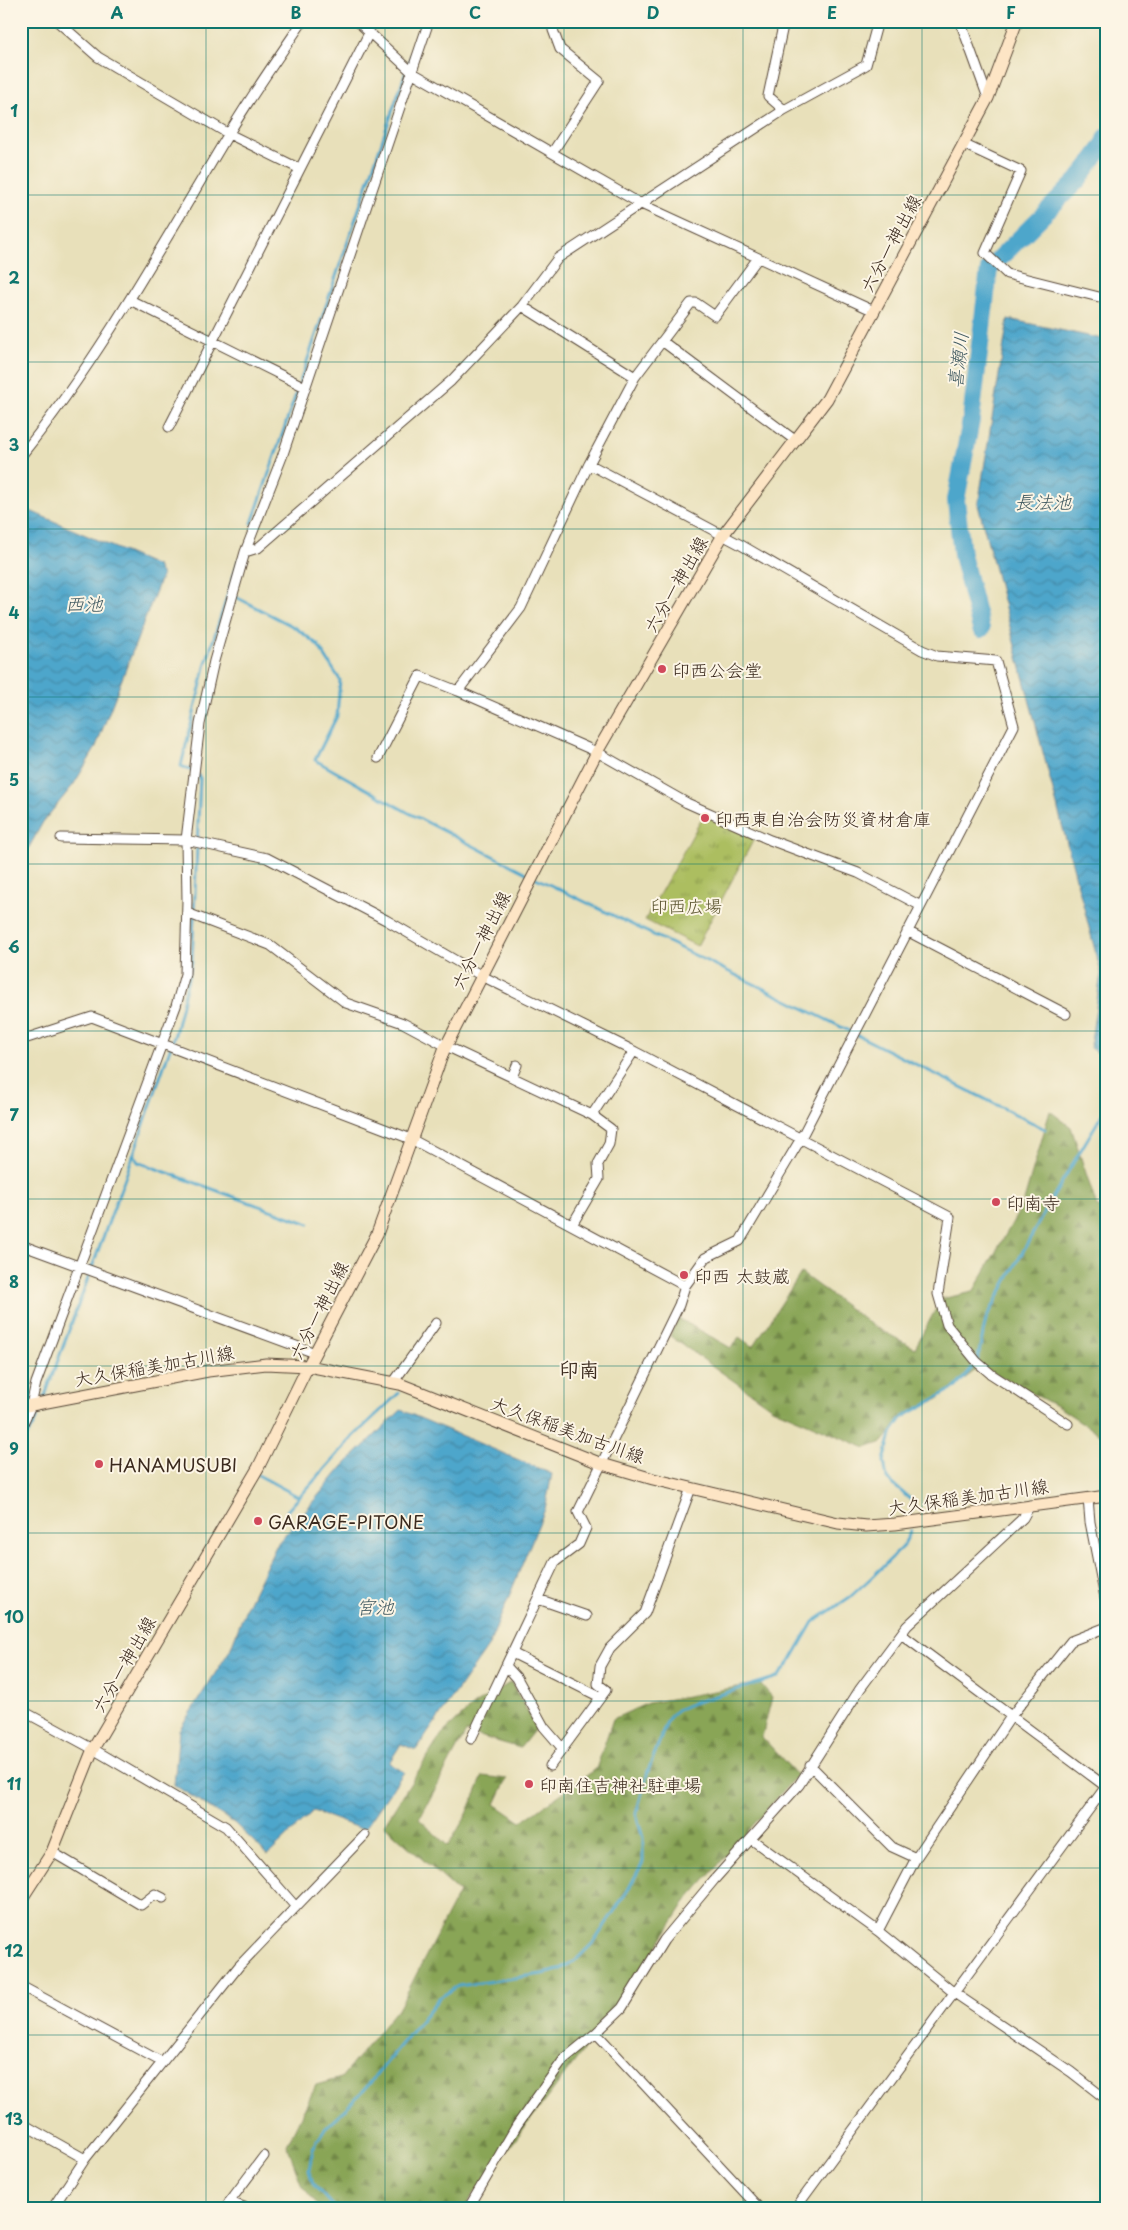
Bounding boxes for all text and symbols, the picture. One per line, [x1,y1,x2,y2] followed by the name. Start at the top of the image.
[111,0,124,24] text: A
[291,0,302,24] text: B
[469,0,481,24] text: C
[647,0,659,24] text: D
[827,0,837,24] text: E
[1006,0,1016,24] text: F
[10,98,18,122] text: 1
[853,189,927,297] street label: 六分一神出線
[8,265,20,289] text: 2
[940,330,974,390] water label: 喜瀬川
[9,432,19,456] text: 3
[1014,487,1072,515] water label: 長法池
[636,530,714,638] street label: 六分一神出線
[65,589,104,617] water label: 西池
[9,600,20,624] text: 4
[672,656,762,683] place label: 印西公会堂
[656,663,668,675] marker: 印西公会堂
[9,767,19,791] text: 5
[715,805,931,832] place label: 印西東自治会防災資材倉庫
[699,812,711,824] marker: 印西東自治会防災資材倉庫
[443,886,517,994] street label: 六分一神出線
[650,892,722,919] park label: 印西広場
[8,934,20,958] text: 6
[9,1102,19,1126] text: 7
[1006,1189,1060,1216] place label: 印南寺
[990,1196,1002,1208] marker: 印南寺
[281,1256,355,1364] street label: 六分一神出線
[694,1262,790,1289] place label: 印西 太鼓蔵
[9,1269,19,1293] text: 8
[678,1269,690,1281] marker: 印西 太鼓蔵
[72,1338,236,1392] street label: 大久保稲美加古川線
[559,1354,599,1384] district label: 印南
[487,1389,649,1469] street label: 大久保稲美加古川線
[9,1436,19,1460] text: 9
[109,1451,237,1478] place label: HANAMUSUBI
[93,1458,105,1470] marker: HANAMUSUBI
[886,1471,1050,1521] street label: 大久保稲美加古川線
[268,1508,424,1535] place label: GARAGE-PITONE
[252,1515,264,1527] marker: GARAGE-PITONE
[356,1592,395,1620] water label: 宮池
[4,1604,24,1628] text: 10
[84,1610,162,1718] street label: 六分一神出線
[7,1771,21,1795] text: 11
[539,1771,701,1798] place label: 印南住吉神社駐車場
[523,1778,535,1790] marker: 印南住吉神社駐車場
[5,1938,23,1962] text: 12
[5,2106,23,2130] text: 13

